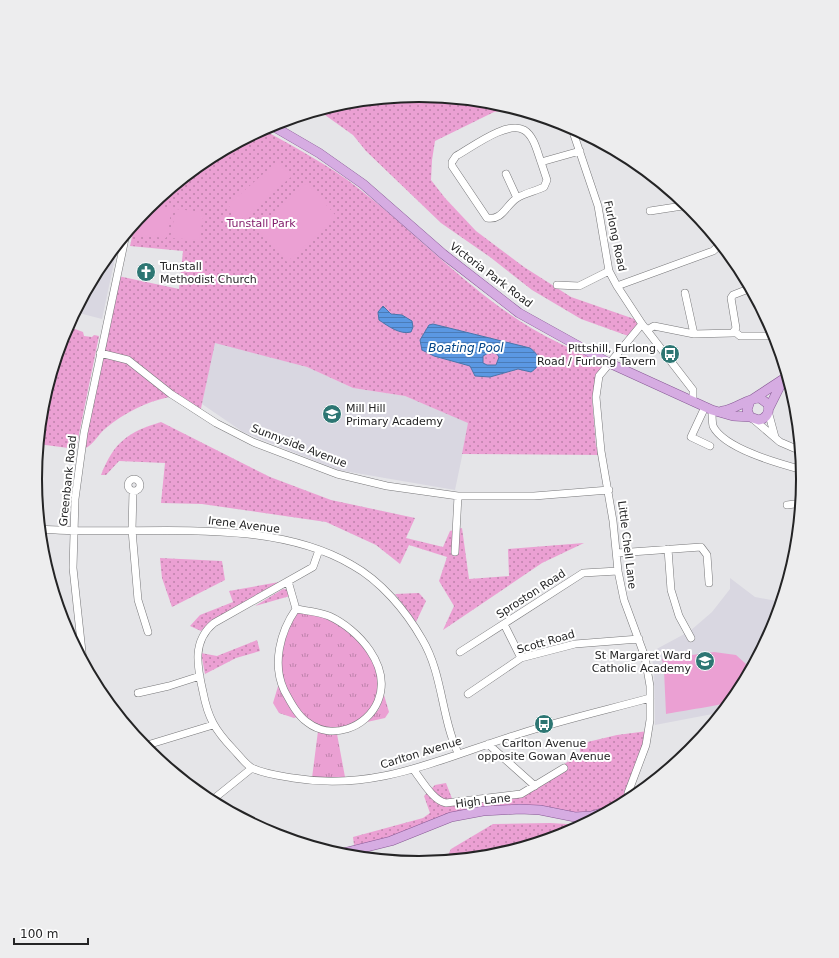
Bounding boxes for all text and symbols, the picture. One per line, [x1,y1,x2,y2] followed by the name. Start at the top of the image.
[601,199,629,273] street label: Furlong Road
[225,217,296,230] park label: Tunstall Park
[447,240,535,310] street label: Victoria Park Road
[159,260,257,286] place label: Tunstall Methodist Church
[135,261,157,283] church icon: Tunstall Methodist Church
[428,341,504,355] water label: Boating Pool
[537,342,656,368] place label: Pittshill, Furlong Road / Furlong Tavern
[659,343,681,365] bus stop icon: Pittshill, Furlong Road / Furlong Tavern
[346,402,444,428] place label: Mill Hill Primary Academy
[321,403,343,425] school or university icon: Mill Hill Primary Academy
[249,422,349,470] street label: Sunnyside Avenue
[57,435,79,527] street label: Greenbank Road
[615,500,639,590] street label: Little Chell Lane
[207,514,281,536] street label: Irene Avenue
[494,567,568,621] street label: Sproston Road
[516,628,576,656] street label: Scott Road
[592,649,691,675] place label: St Margaret Ward Catholic Academy
[694,650,716,672] school or university icon: St Margaret Ward Catholic Academy
[533,713,555,735] bus stop icon: Carlton Avenue opposite Gowan Avenue
[379,734,463,772] street label: Carlton Avenue
[477,737,611,763] place label: Carlton Avenue opposite Gowan Avenue
[455,791,512,811] street label: High Lane
[14,920,88,946] scale bar
[20,927,58,941] text: 100 m

